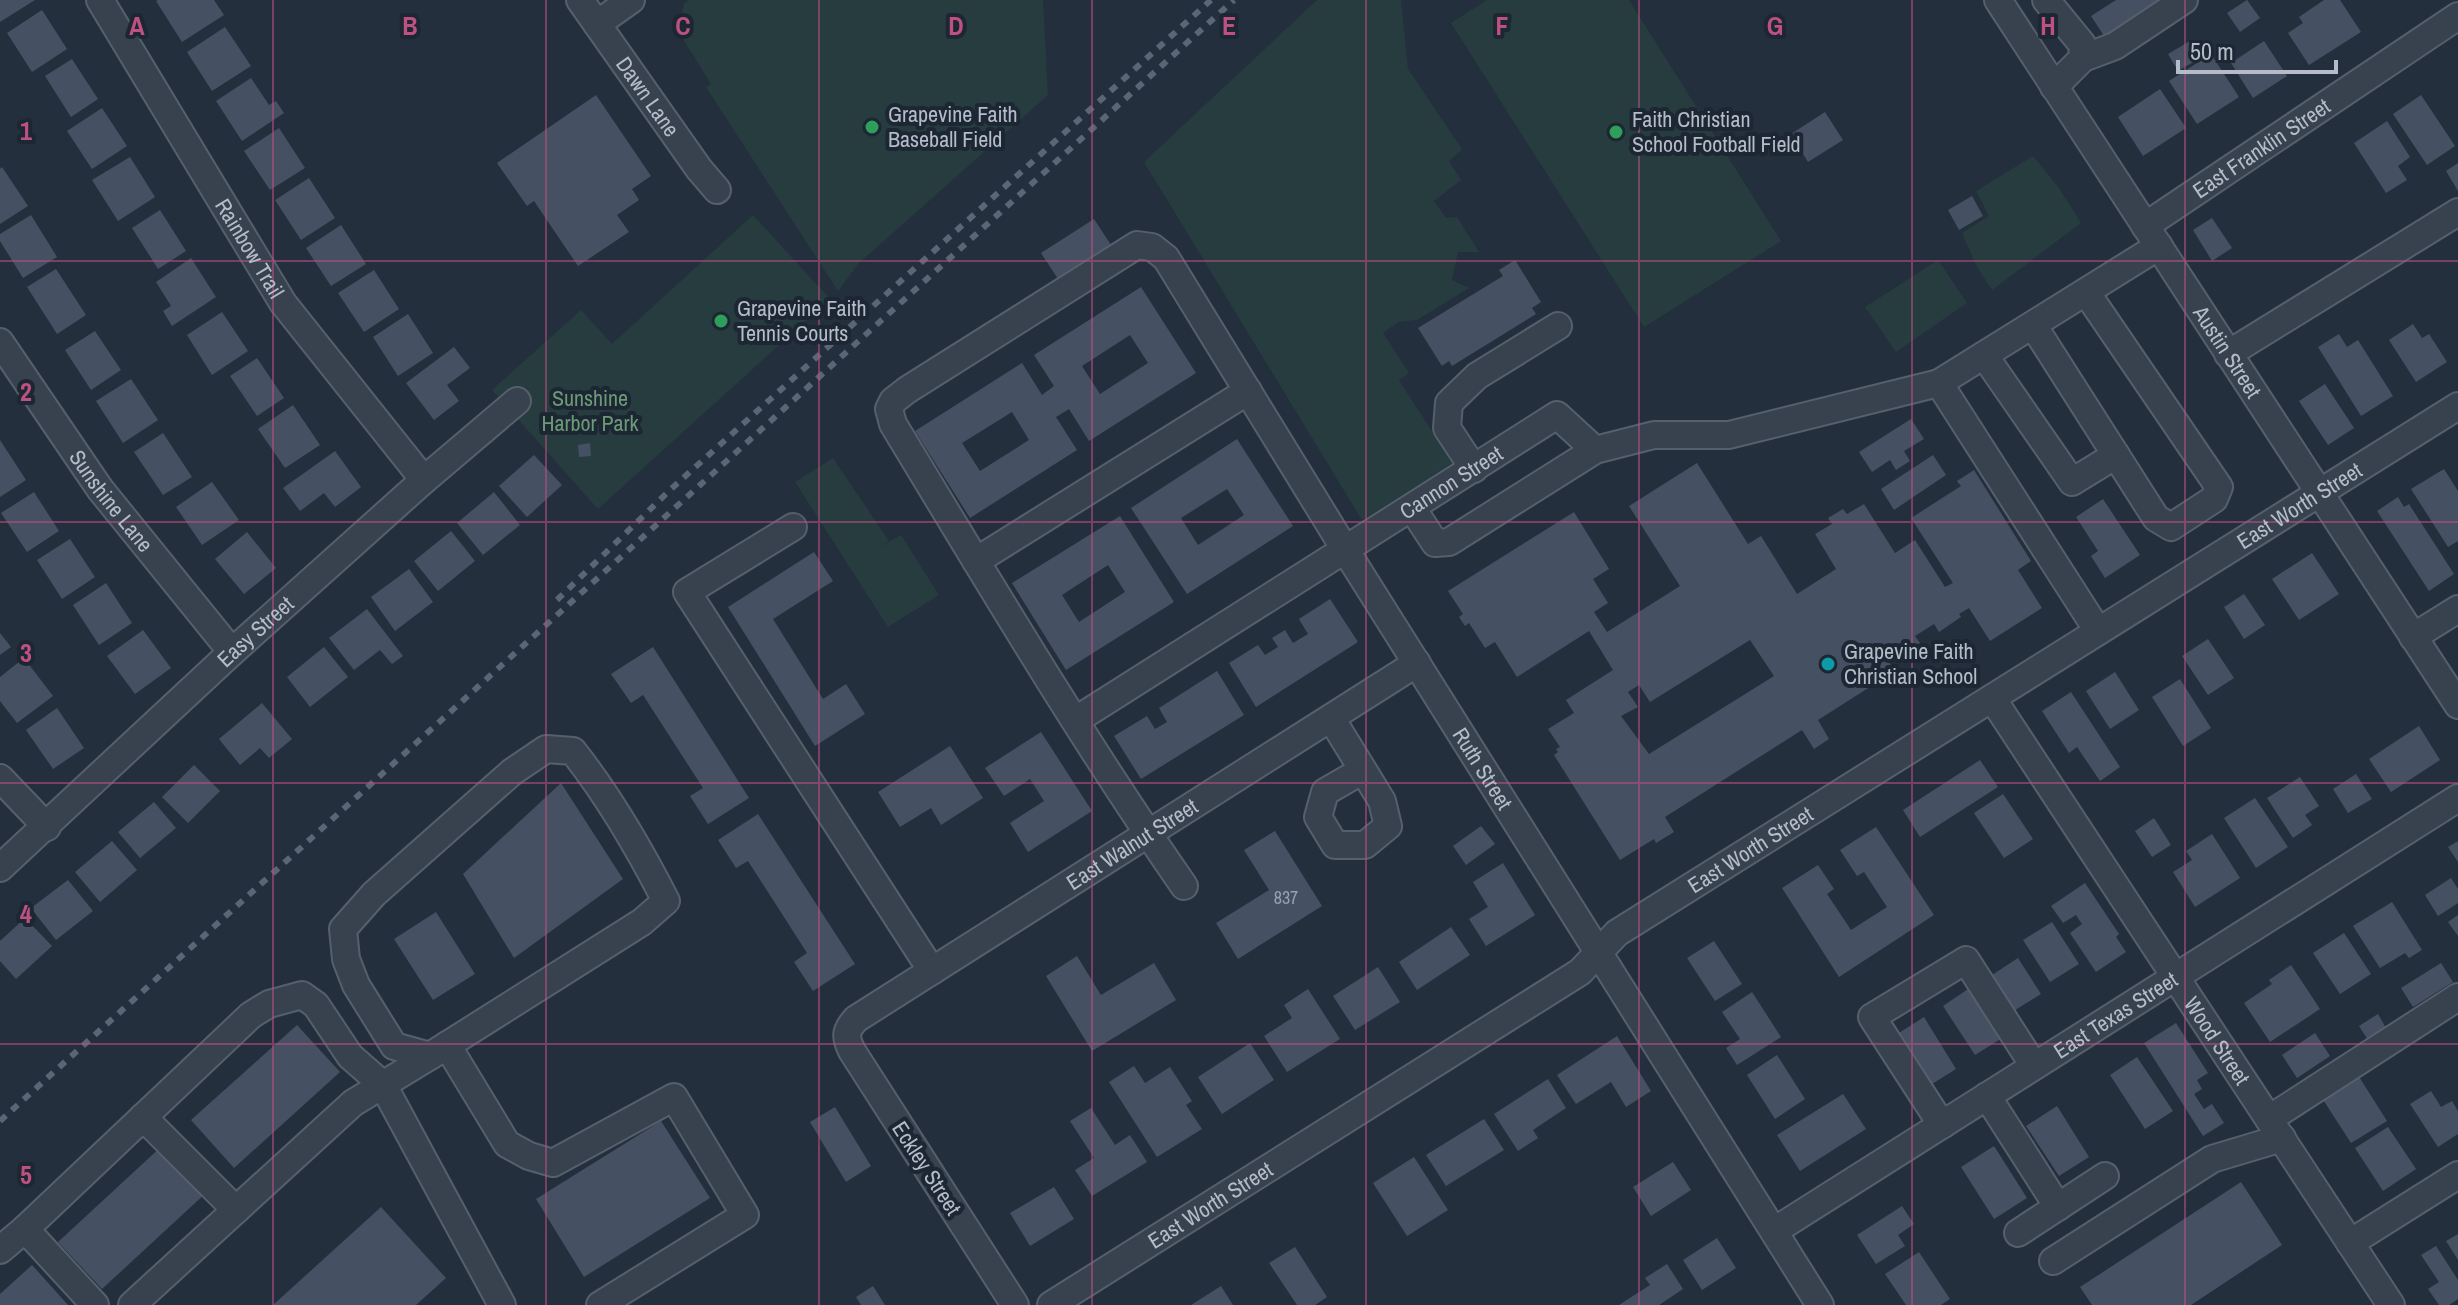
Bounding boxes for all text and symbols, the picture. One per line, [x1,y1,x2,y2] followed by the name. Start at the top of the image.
[129,8,145,43] text: A
[402,8,418,43] text: B
[675,8,691,43] text: C
[948,8,964,43] text: D
[1222,8,1236,43] text: E
[1495,8,1509,43] text: F
[1767,8,1783,43] text: G
[2040,8,2056,43] text: H
[2178,24,2336,74] scale bar
[2190,35,2234,67] text: 50 m
[609,50,687,142] street label: Dawn Lane
[2187,91,2336,205] street label: East Franklin Street
[888,99,1018,154] place label: Grapevine Faith Baseball Field
[1632,104,1801,159] place label: Faith Christian School Football Field
[20,113,32,148] text: 1
[863,118,881,136] marker: Grapevine Faith Baseball Field
[1607,123,1625,141] marker: Faith Christian School Football Field
[208,193,292,304] street label: Rainbow Trail
[737,293,867,348] place label: Grapevine Faith Tennis Courts
[2186,299,2269,404] street label: Austin Street
[712,312,730,330] marker: Grapevine Faith Tennis Courts
[20,374,32,409] text: 2
[541,383,640,438] park label: Sunshine Harbor Park
[1394,438,1508,526] street label: Cannon Street
[63,444,160,558] street label: Sunshine Lane
[2231,455,2368,556] street label: East Worth Street
[210,589,300,674] street label: Easy Street
[20,635,32,670] text: 3
[1844,636,1977,691] place label: Grapevine Faith Christian School
[1819,655,1837,673] marker: Grapevine Faith Christian School
[1446,722,1520,815] street label: Ruth Street
[1060,791,1203,897] street label: East Walnut Street
[1682,799,1818,900] street label: East Worth Street
[1274,885,1298,910] house number: 837
[20,896,32,931] text: 4
[2048,964,2183,1065] street label: East Texas Street
[2177,991,2257,1091] street label: Wood Street
[885,1115,969,1221] street label: Eckley Street
[1142,1154,1278,1255] street label: East Worth Street
[20,1157,32,1192] text: 5

